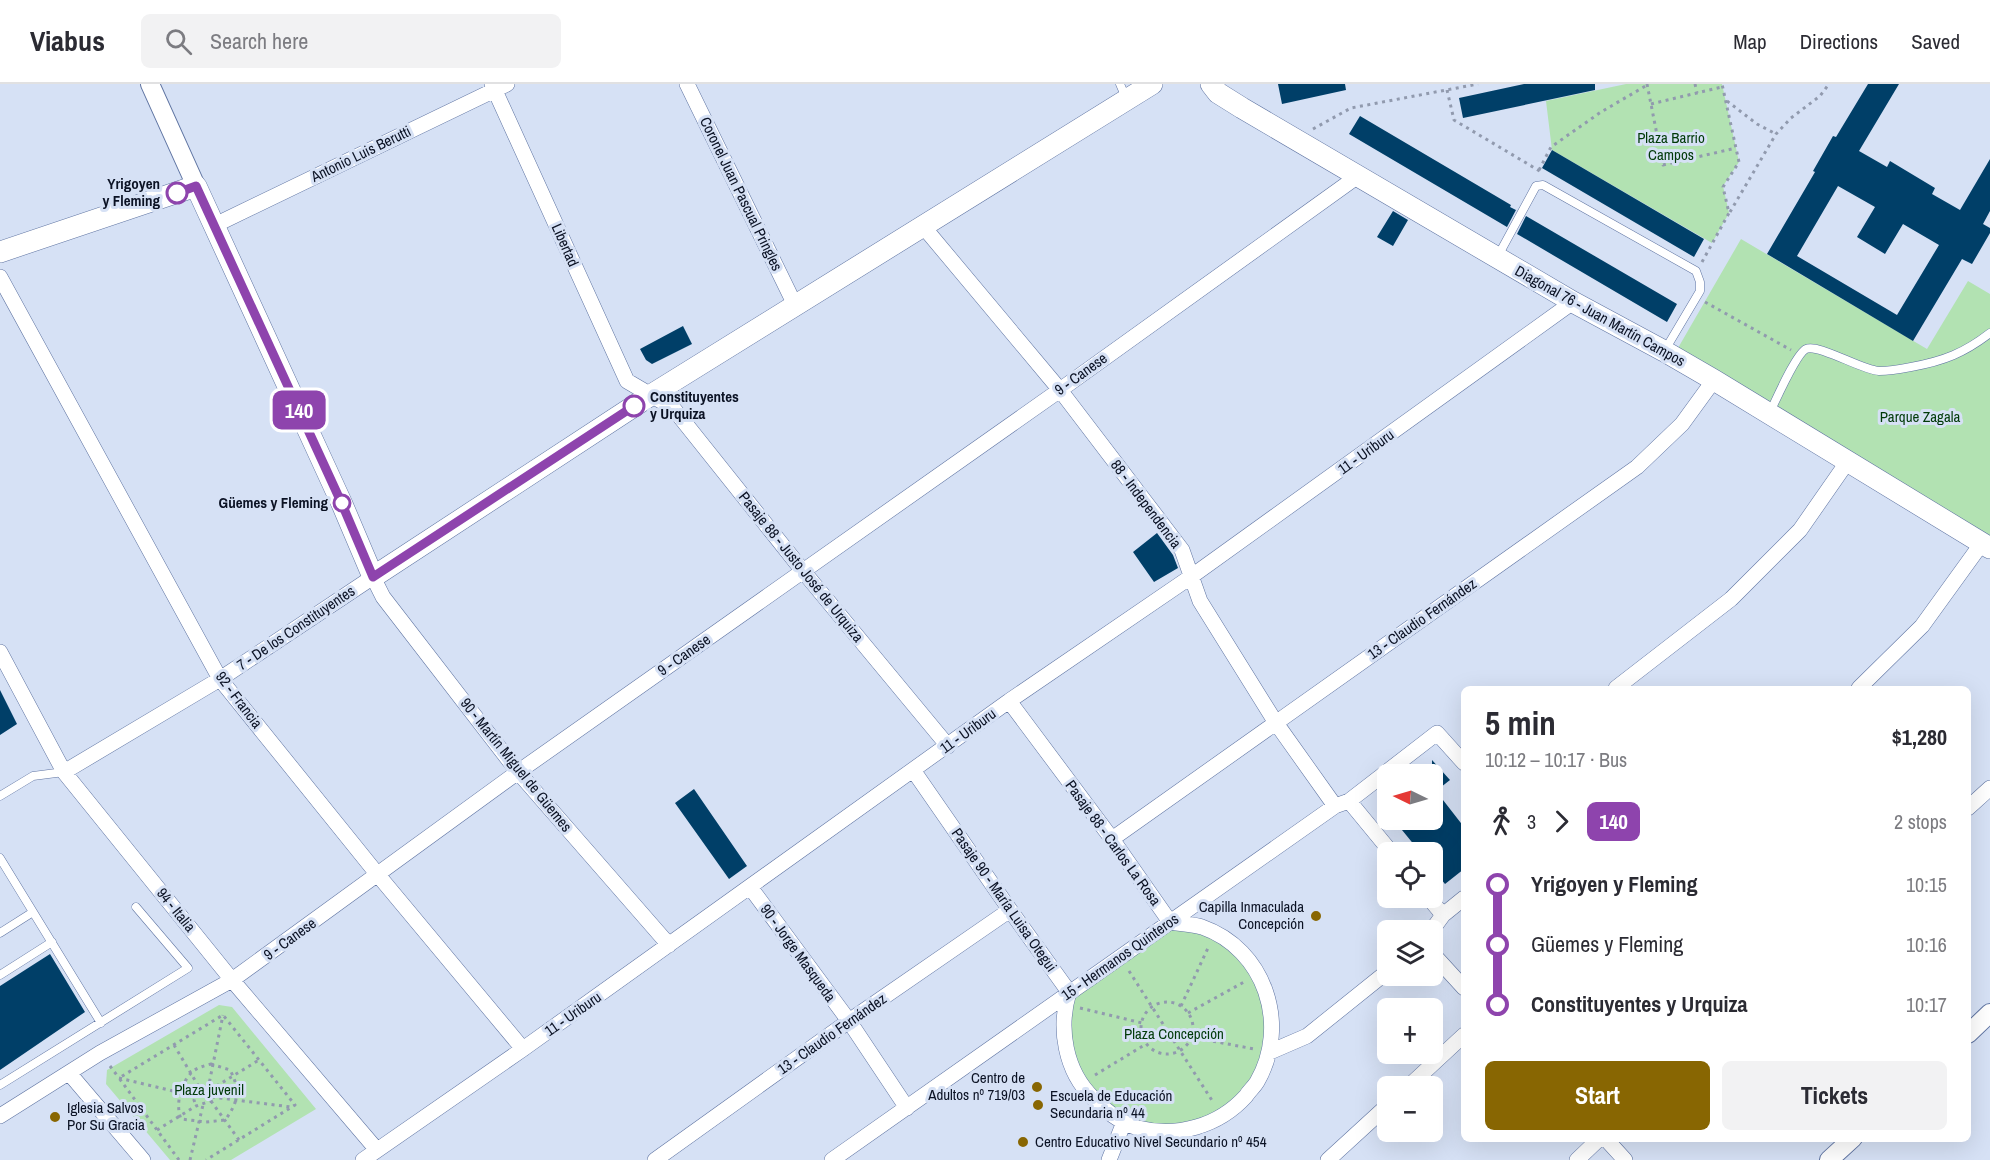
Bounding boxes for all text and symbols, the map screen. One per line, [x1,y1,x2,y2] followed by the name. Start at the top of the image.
[141,14,561,68] search box
[30,22,105,60] text: Viabus
[162,25,195,58] icon: search
[210,26,308,56] text: Search here
[1733,27,1767,56] text: Map
[1800,27,1878,56] text: Directions
[1911,27,1960,56] text: Saved
[695,113,788,274] street label: Coronel Juan Pascual Pringles
[306,120,414,187] street label: Antonio Luis Berutti
[1637,127,1705,165] park label: Plaza Barrio Campos
[103,173,160,211] place label: Yrigoyen y Fleming
[166,182,188,204] marker: Yrigoyen y Fleming
[547,220,584,270] street label: Libertad
[1511,260,1689,371] street label: Diagonal 76 - Juan Martín Campos
[1050,347,1111,400] street label: 9 - Canese
[650,386,739,424] place label: Constituyentes y Urquiza
[264,390,334,430] line badge: 140
[623,395,645,417] marker: Constituyentes y Urquiza
[285,396,313,425] text: 140
[1880,406,1961,427] park label: Parque Zagala
[1333,424,1398,479] street label: 11 - Uriburu
[1106,455,1187,552] street label: 88 - Independencia
[734,487,869,646] street label: Pasaje 88 - Justo José de Urquiza
[219,492,328,513] place label: Güemes y Fleming
[333,494,351,512] marker: Güemes y Fleming
[1363,573,1480,664] street label: 13 - Claudio Fernández
[233,580,359,675] street label: 7 - De los Constituyentes
[653,629,715,680] street label: 9 - Canese
[211,667,268,733] street label: 92 - Francia
[456,693,577,836] street label: 90 - Martín Miguel de Güemes
[1485,701,1556,745] text: 5 min
[935,703,1000,758] street label: 11 - Uriburu
[1892,722,1947,752] text: $1,280
[1485,746,1627,773] text: 10:12 – 10:17 · Bus
[1377,764,1443,830] north arrow
[1377,764,1443,1142] map controls
[1061,776,1166,910] street label: Pasaje 88 - Carlos La Rosa
[1485,805,1518,838] icon: walk
[1545,805,1578,838] icon: forward
[1599,807,1628,836] text: 140
[1527,808,1536,835] text: 3
[1894,808,1947,835] text: 2 stops
[947,824,1062,976] street label: Pasaje 90 - María Luisa Otegui
[1377,842,1443,908] button: locate
[1531,869,1697,899] text: Yrigoyen y Fleming
[1906,871,1947,898] text: 10:15
[152,883,201,936] street label: 94 - Italia
[1199,896,1304,934] place label: Capilla Inmaculada Concepción
[756,900,841,1006] street label: 90 - Jorge Masqueda
[1057,908,1183,1005] street label: 15 - Hermanos Quinteros
[1309,909,1323,923] marker: Capilla Inmaculada Concepción
[259,912,320,965] street label: 9 - Canese
[1377,920,1443,986] button: layers
[1531,929,1683,959] text: Güemes y Fleming
[1906,931,1947,958] text: 10:16
[540,986,605,1041] street label: 11 - Uriburu
[773,988,890,1079] street label: 13 - Claudio Fernández
[1531,989,1748,1019] text: Constituyentes y Urquiza
[1906,991,1947,1018] text: 10:17
[1377,998,1443,1064] button: +
[1124,1023,1224,1044] park label: Plaza Concepción
[1485,1061,1710,1130] button: Start
[1722,1061,1947,1130] button: Tickets
[927,1067,1025,1105] place label: Centro de Adultos nº 719/03
[1377,1076,1443,1142] button: −
[174,1079,244,1100] park label: Plaza juvenil
[1030,1080,1044,1094] marker: Centro de Adultos nº 719/03
[1050,1085,1172,1123] place label: Escuela de Educación Secundaria nº 44
[67,1097,145,1135] place label: Iglesia Salvos Por Su Gracia
[1031,1098,1045,1112] marker: Escuela de Educación Secundaria nº 44
[48,1110,62,1124] marker: Iglesia Salvos Por Su Gracia
[1035,1131,1267,1152] place label: Centro Educativo Nivel Secundario nº 454
[1016,1135,1030,1149] marker: Centro Educativo Nivel Secundario nº 454

